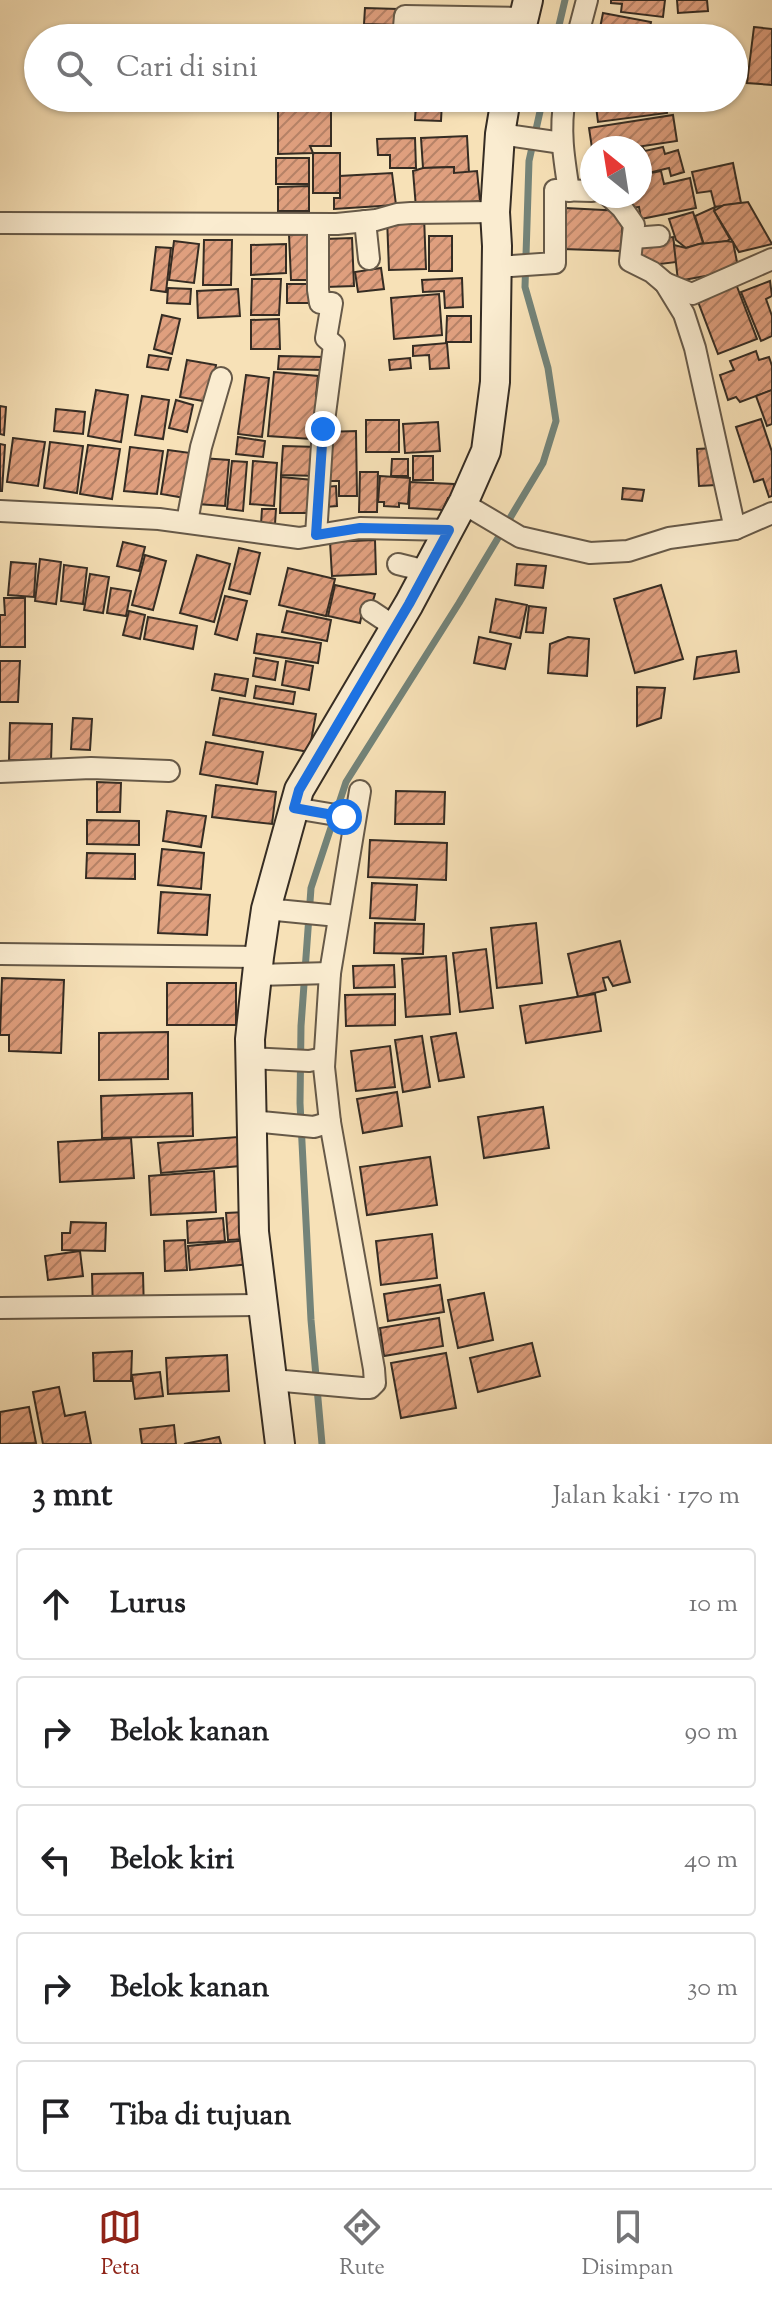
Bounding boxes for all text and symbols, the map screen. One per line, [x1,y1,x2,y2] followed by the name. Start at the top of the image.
[24,24,748,112] search box
[52,46,96,90] icon: search
[116,47,258,90] text: Cari di sini
[580,136,652,208] north arrow
[305,411,341,447] route end
[326,799,362,835] route start
[32,1472,112,1521] text: 3 mnt
[553,1478,740,1515] text: Jalan kaki · 170 m
[34,1582,78,1626] icon: ahead
[110,1583,186,1626] text: Lurus
[689,1586,738,1623] text: 10 m
[34,1710,78,1754] icon: right
[110,1711,269,1754] text: Belok kanan
[685,1714,738,1751] text: 90 m
[34,1838,78,1882] icon: left
[110,1839,234,1882] text: Belok kiri
[684,1842,738,1879] text: 40 m
[34,1966,78,2010] icon: right
[110,1967,269,2010] text: Belok kanan
[687,1970,738,2007] text: 30 m
[34,2094,78,2138] icon: arrive
[110,2095,291,2138] text: Tiba di tujuan
[98,2205,142,2285] tab: Peta
[339,2205,385,2285] tab: Rute
[582,2205,674,2285] tab: Disimpan

